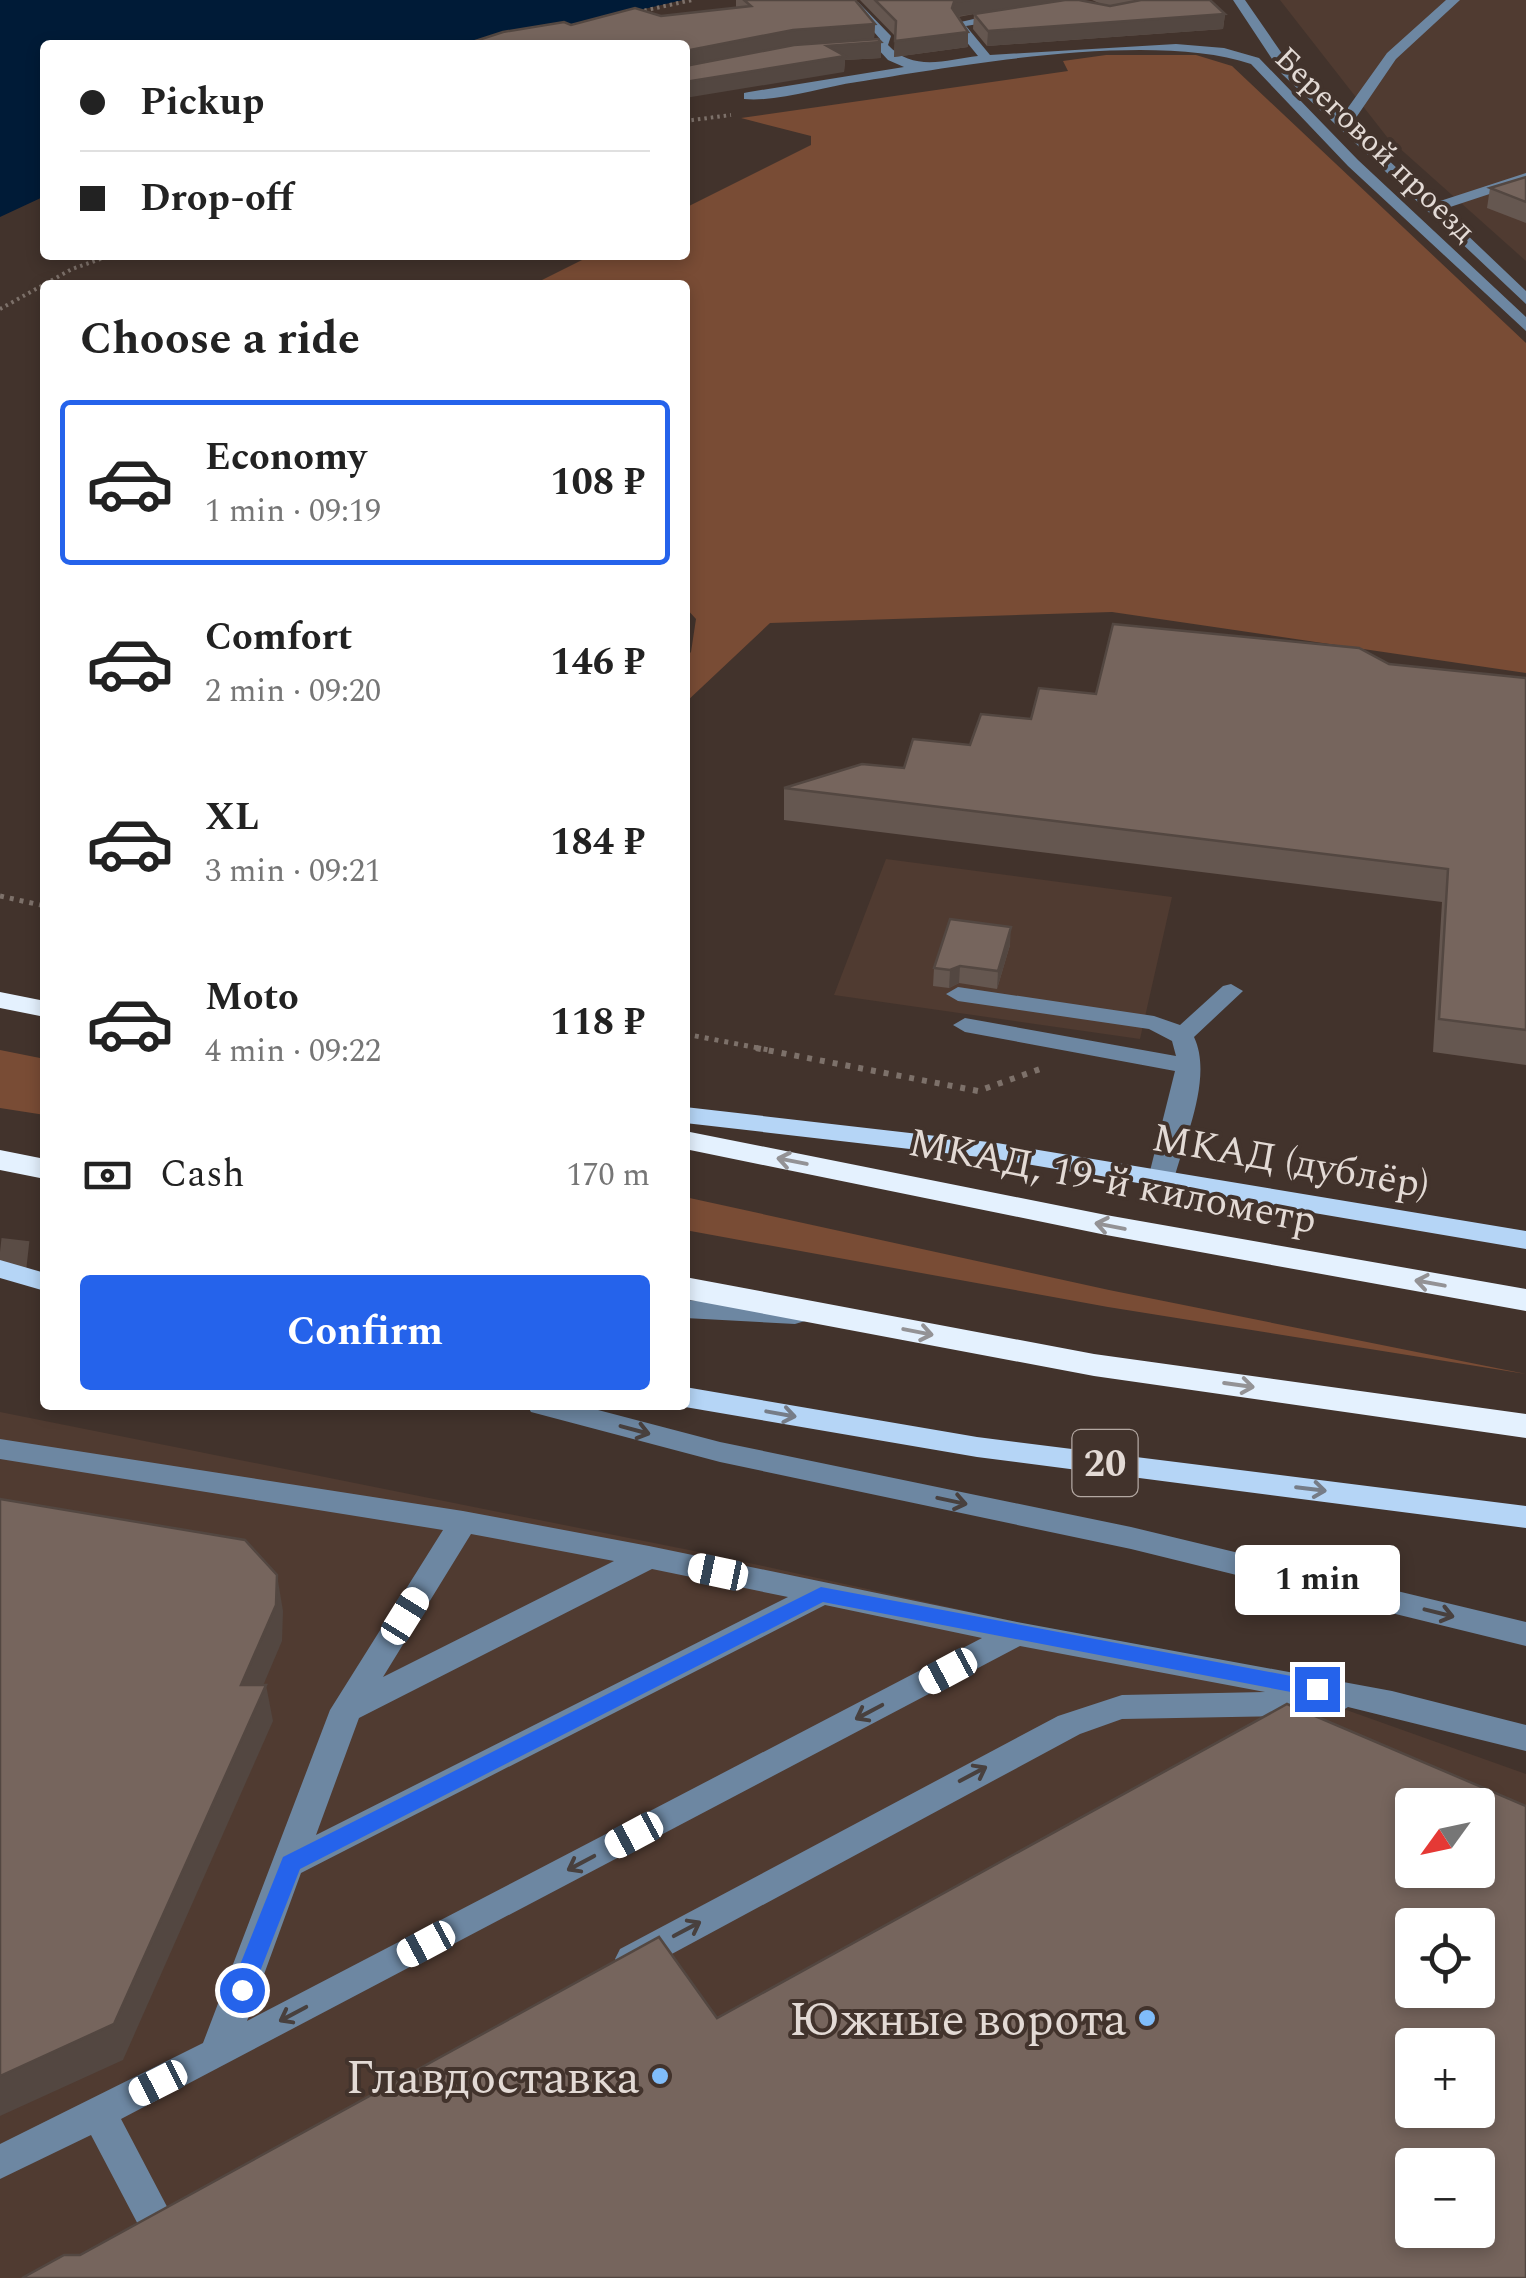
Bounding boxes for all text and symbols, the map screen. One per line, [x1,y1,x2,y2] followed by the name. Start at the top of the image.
[1263,36,1487,255] street label: Береговой проезд
[140,74,264,132] text: Pickup
[140,170,294,228] text: Drop-off
[80,305,360,374] text: Choose a ride
[205,429,366,487] text: Economy
[85,438,175,528] icon: car
[550,454,645,512] text: 108 ₽
[205,487,381,536] text: 1 min · 09:19
[205,609,352,667] text: Comfort
[85,618,175,708] icon: car
[550,634,645,692] text: 146 ₽
[205,667,381,716] text: 2 min · 09:20
[205,789,259,847] text: XL
[85,798,175,888] icon: car
[550,814,645,872] text: 184 ₽
[205,847,381,896] text: 3 min · 09:21
[205,969,299,1027] text: Moto
[85,978,175,1068] icon: car
[550,994,645,1052] text: 118 ₽
[205,1027,381,1076] text: 4 min · 09:22
[1147,1108,1434,1217] street label: МКАД (дублёр)
[903,1113,1322,1252] street label: МКАД, 19-й километр
[160,1146,245,1204] text: Cash
[80,1148,135,1203] icon: cash
[566,1151,650,1200] text: 170 m
[776,1151,808,1170] one-way arrow
[1095,1215,1127,1234] one-way arrow
[1414,1273,1447,1292] one-way arrow
[80,1275,650,1390] button: Confirm
[902,1323,934,1342] one-way arrow
[1222,1377,1255,1395] one-way arrow
[764,1405,797,1424] one-way arrow
[619,1421,650,1440] one-way arrow
[1072,1430,1138,1496] road number: 20
[1294,1480,1326,1499] one-way arrow
[935,1492,967,1511] one-way arrow
[1234,1544,1400,1614] callout: 1 min
[686,1551,750,1593] car
[1275,1555,1360,1604] text: 1 min
[376,1583,434,1649] car
[1422,1605,1454,1623] one-way arrow
[914,1644,982,1698] car
[1295,1667,1340,1712] route end
[854,1703,884,1722] one-way arrow
[957,1764,987,1783] one-way arrow
[1395,1788,1495,1888] north arrow
[1395,1788,1495,2248] map controls
[600,1808,668,1862] car
[567,1854,597,1873] one-way arrow
[1395,1908,1495,2008] button: locate
[392,1917,460,1971] car
[671,1918,701,1938] one-way arrow
[220,1968,265,2013] route start
[789,1984,1127,2057] place label: Южные ворота
[279,2005,309,2024] one-way arrow
[1136,2007,1158,2029] marker: Южные ворота
[1395,2028,1495,2128] button: +
[346,2042,640,2115] place label: Главдоставка
[124,2056,192,2110] car
[649,2065,671,2087] marker: Главдоставка
[1395,2148,1495,2248] button: −

